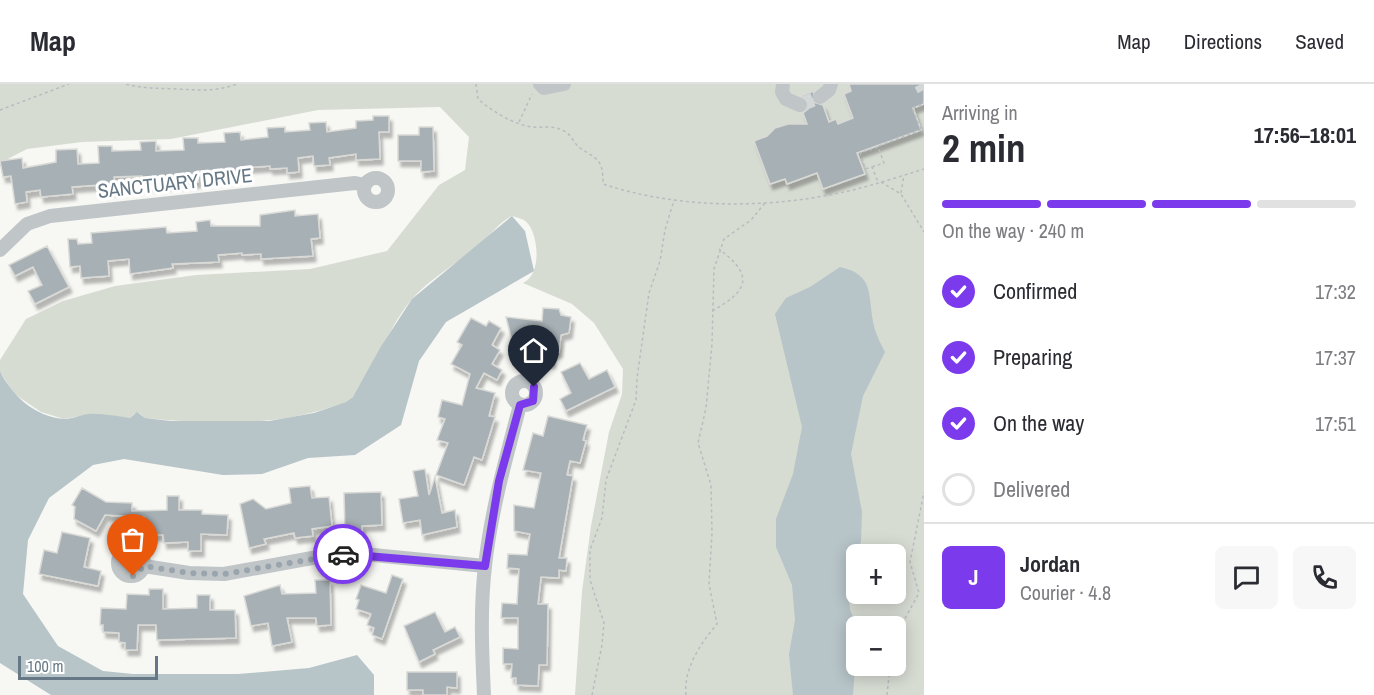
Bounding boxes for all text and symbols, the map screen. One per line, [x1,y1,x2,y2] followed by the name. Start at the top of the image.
[30,22,76,60] text: Map
[1117,27,1151,56] text: Map
[1184,27,1262,56] text: Directions
[1295,27,1344,56] text: Saved
[942,99,1018,126] text: Arriving in
[1254,120,1356,150] text: 17:56–18:01
[942,122,1026,174] text: 2 min
[96,161,254,204] street label: SANCTUARY DRIVE
[942,217,1084,244] text: On the way · 240 m
[942,275,975,308] icon: check
[993,276,1077,306] text: Confirmed
[1315,278,1356,305] text: 17:32
[508,325,559,387] pin
[517,334,550,367] icon: home
[942,341,975,374] icon: check
[993,342,1072,372] text: Preparing
[1315,344,1356,371] text: 17:37
[942,407,975,440] icon: check
[993,408,1084,438] text: On the way
[1315,410,1356,437] text: 17:51
[993,474,1070,504] text: Delivered
[107,514,158,576] pin
[116,523,149,556] icon: bag
[313,524,373,584] courier
[327,538,360,571] icon: car
[846,544,906,676] map controls
[846,544,906,604] button: +
[1215,546,1278,609] button: chat
[1293,546,1356,609] button: phone
[1020,549,1080,579] text: Jordan
[968,562,979,592] text: J
[1020,579,1111,606] text: Courier · 4.8
[846,616,906,676] button: −
[18,653,158,680] scale bar
[27,655,63,677] text: 100 m

